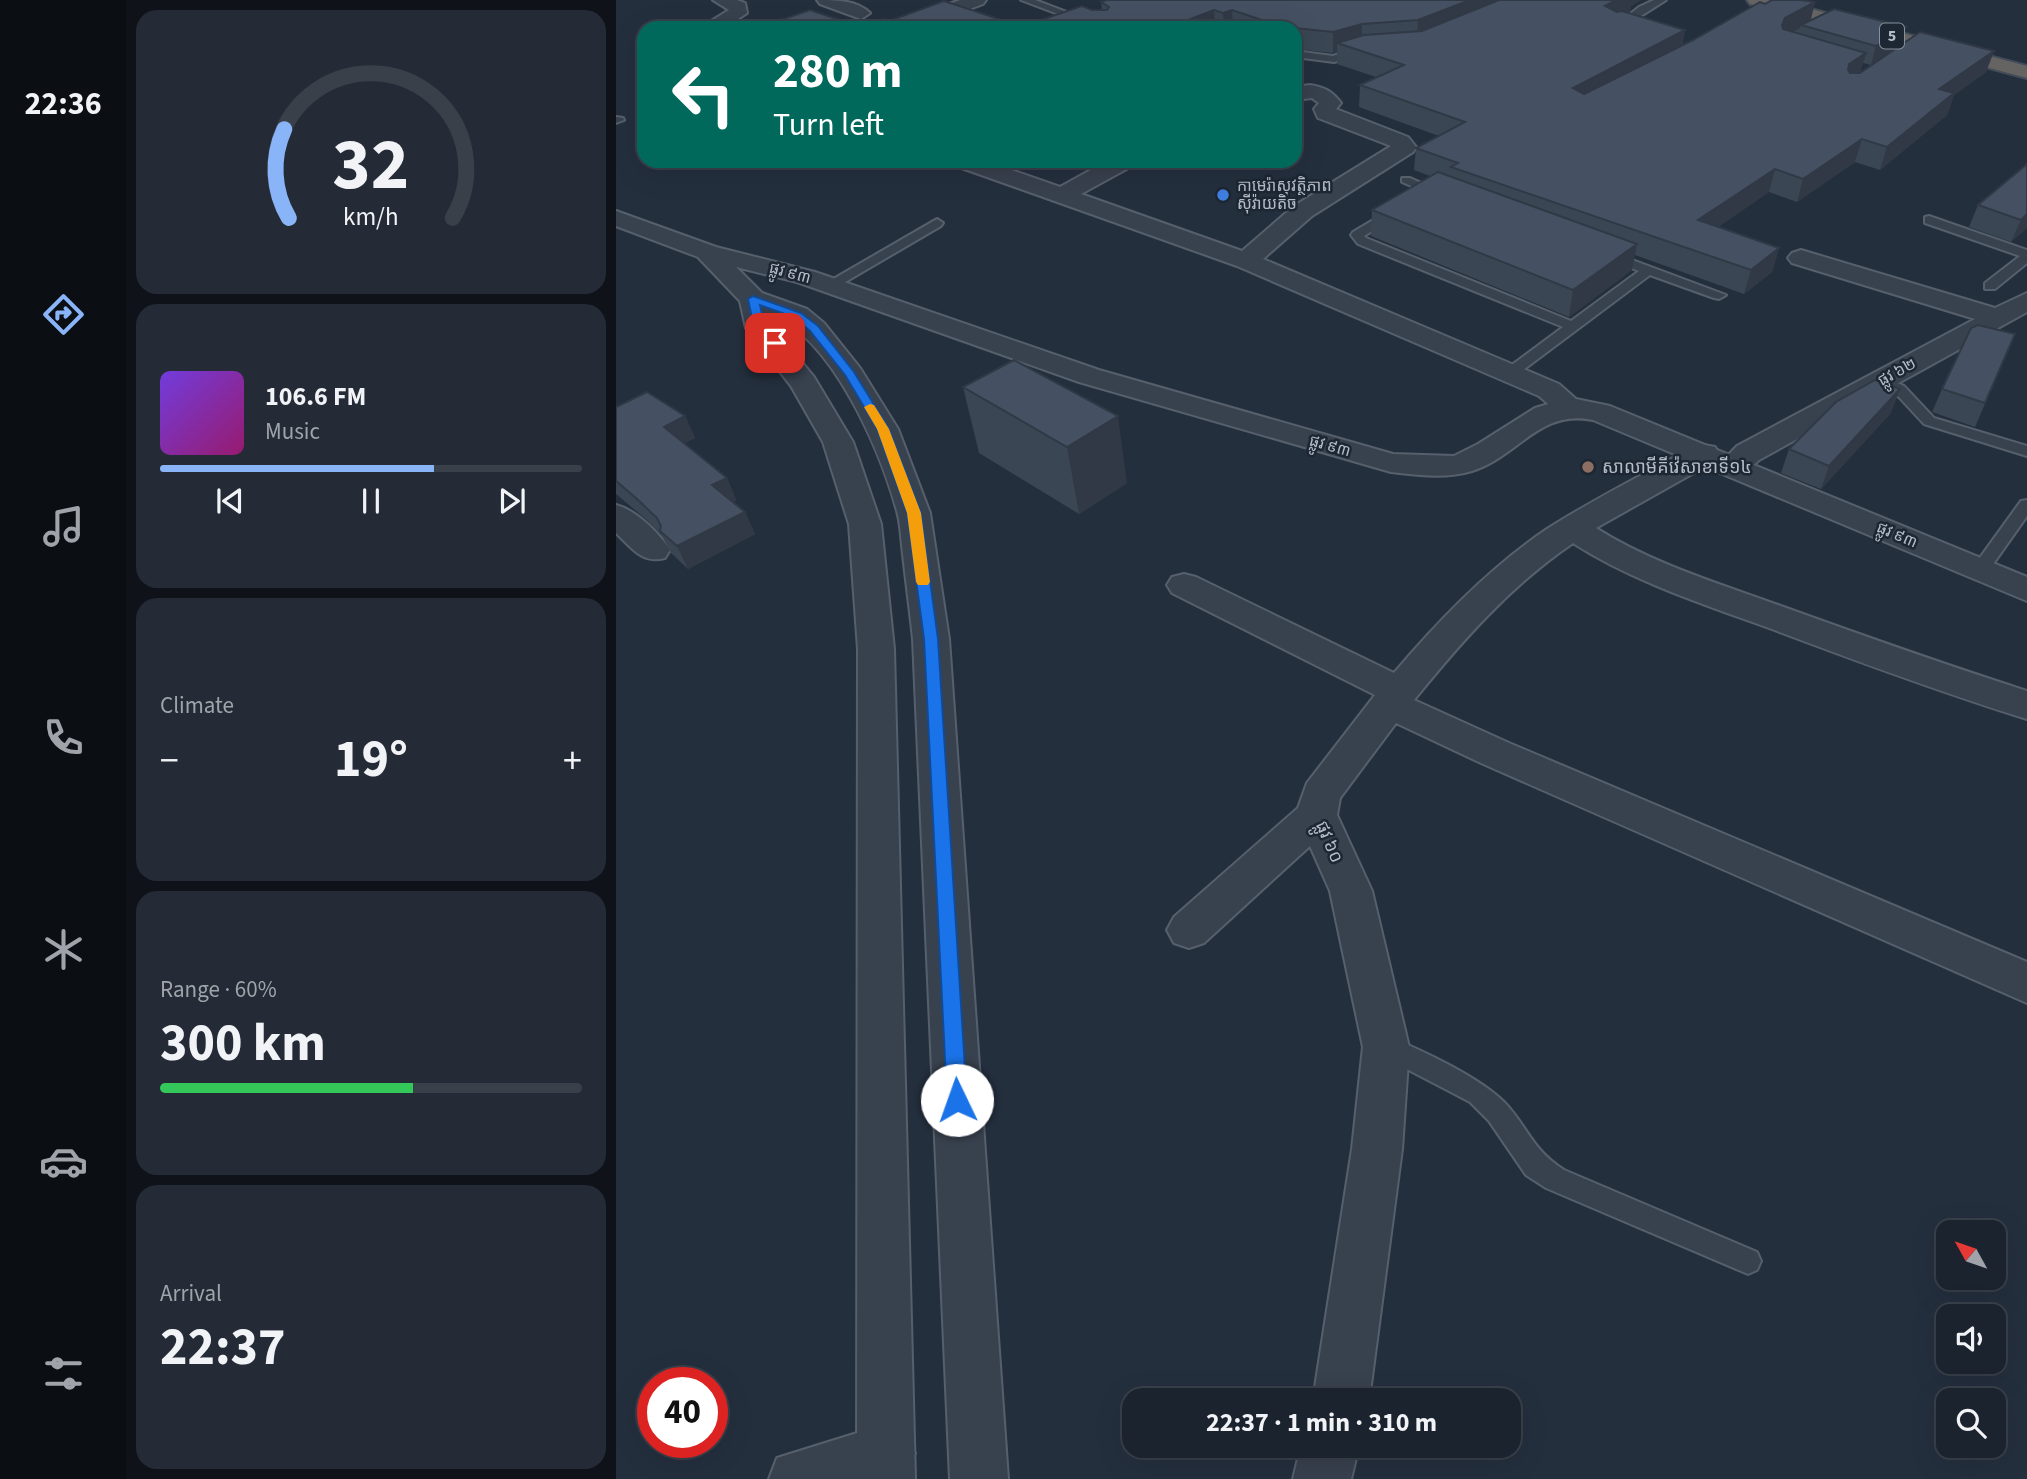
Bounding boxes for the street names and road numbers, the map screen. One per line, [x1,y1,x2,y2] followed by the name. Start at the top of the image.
[1880,24,1904,48] road number: 5
[766,257,813,292] street label: ផ្លូវ ៩៣
[1874,352,1921,394] street label: ផ្លូវ ៦២
[1306,430,1353,465] street label: ផ្លូវ ៩៣
[1872,517,1921,556] street label: ផ្លូវ ៩៣
[1306,817,1349,868] street label: ផ្លូវ ៦០

